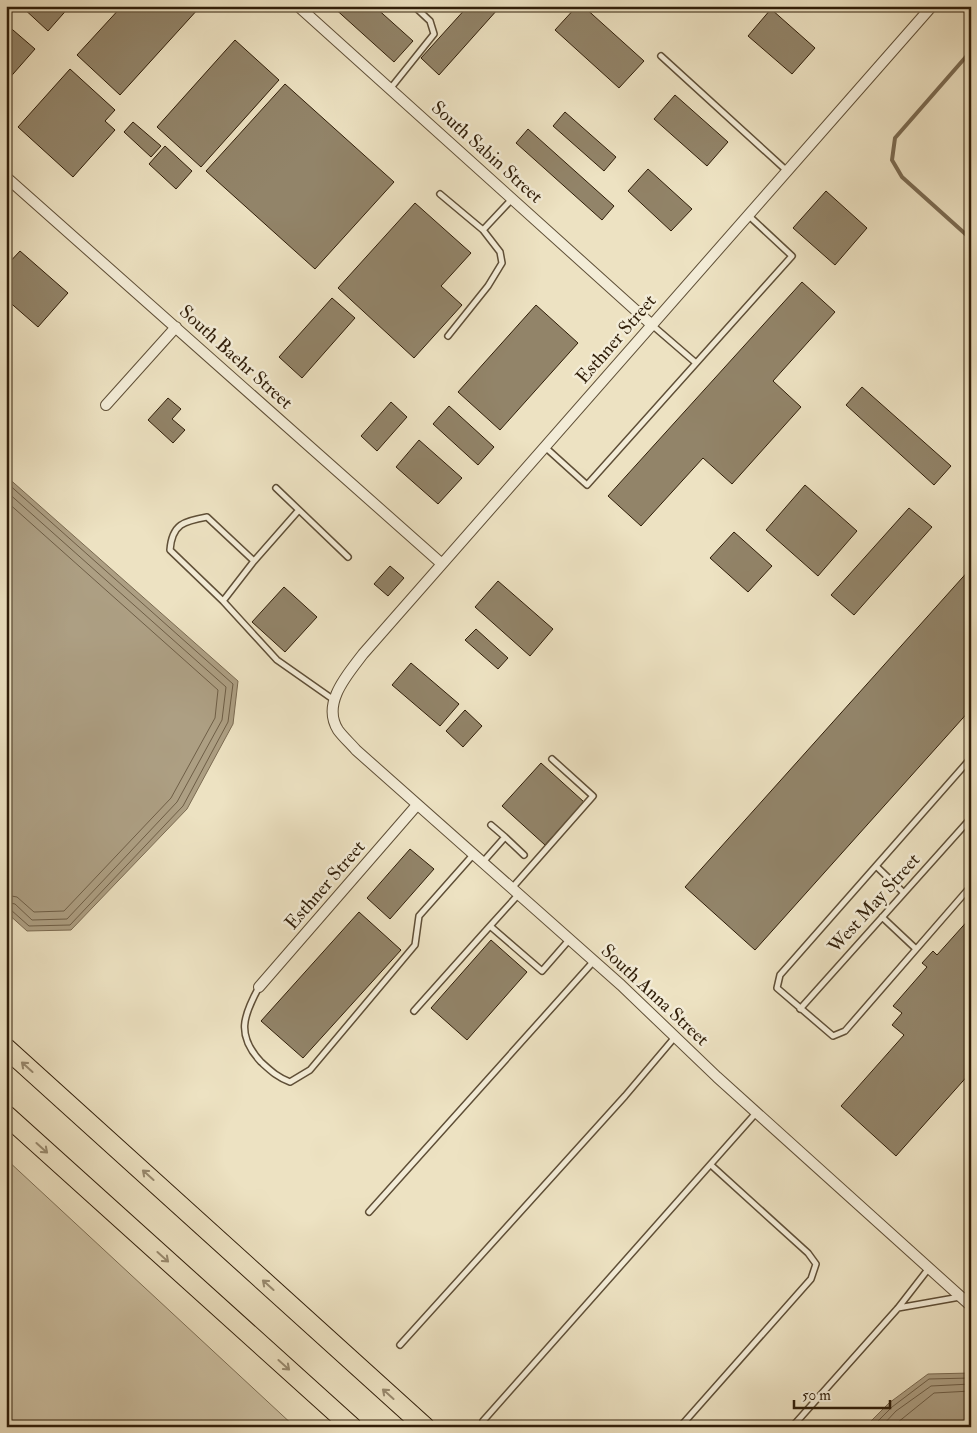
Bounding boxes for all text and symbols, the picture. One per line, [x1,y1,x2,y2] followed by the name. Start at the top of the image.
[426,96,548,208] street label: South Sabin Street
[571,289,661,389] street label: Esthner Street
[174,300,298,414] street label: South Baehr Street
[280,835,370,935] street label: Esthner Street
[822,848,925,959] street label: West May Street
[596,939,714,1051] street label: South Anna Street
[21,1061,34,1073] one-way arrow
[36,1142,49,1154] one-way arrow
[141,1170,154,1181] one-way arrow
[157,1251,170,1263] one-way arrow
[262,1279,275,1291] one-way arrow
[278,1359,291,1371] one-way arrow
[794,1378,891,1410] scale bar
[802,1386,831,1405] text: 50 m
[382,1388,395,1400] one-way arrow

